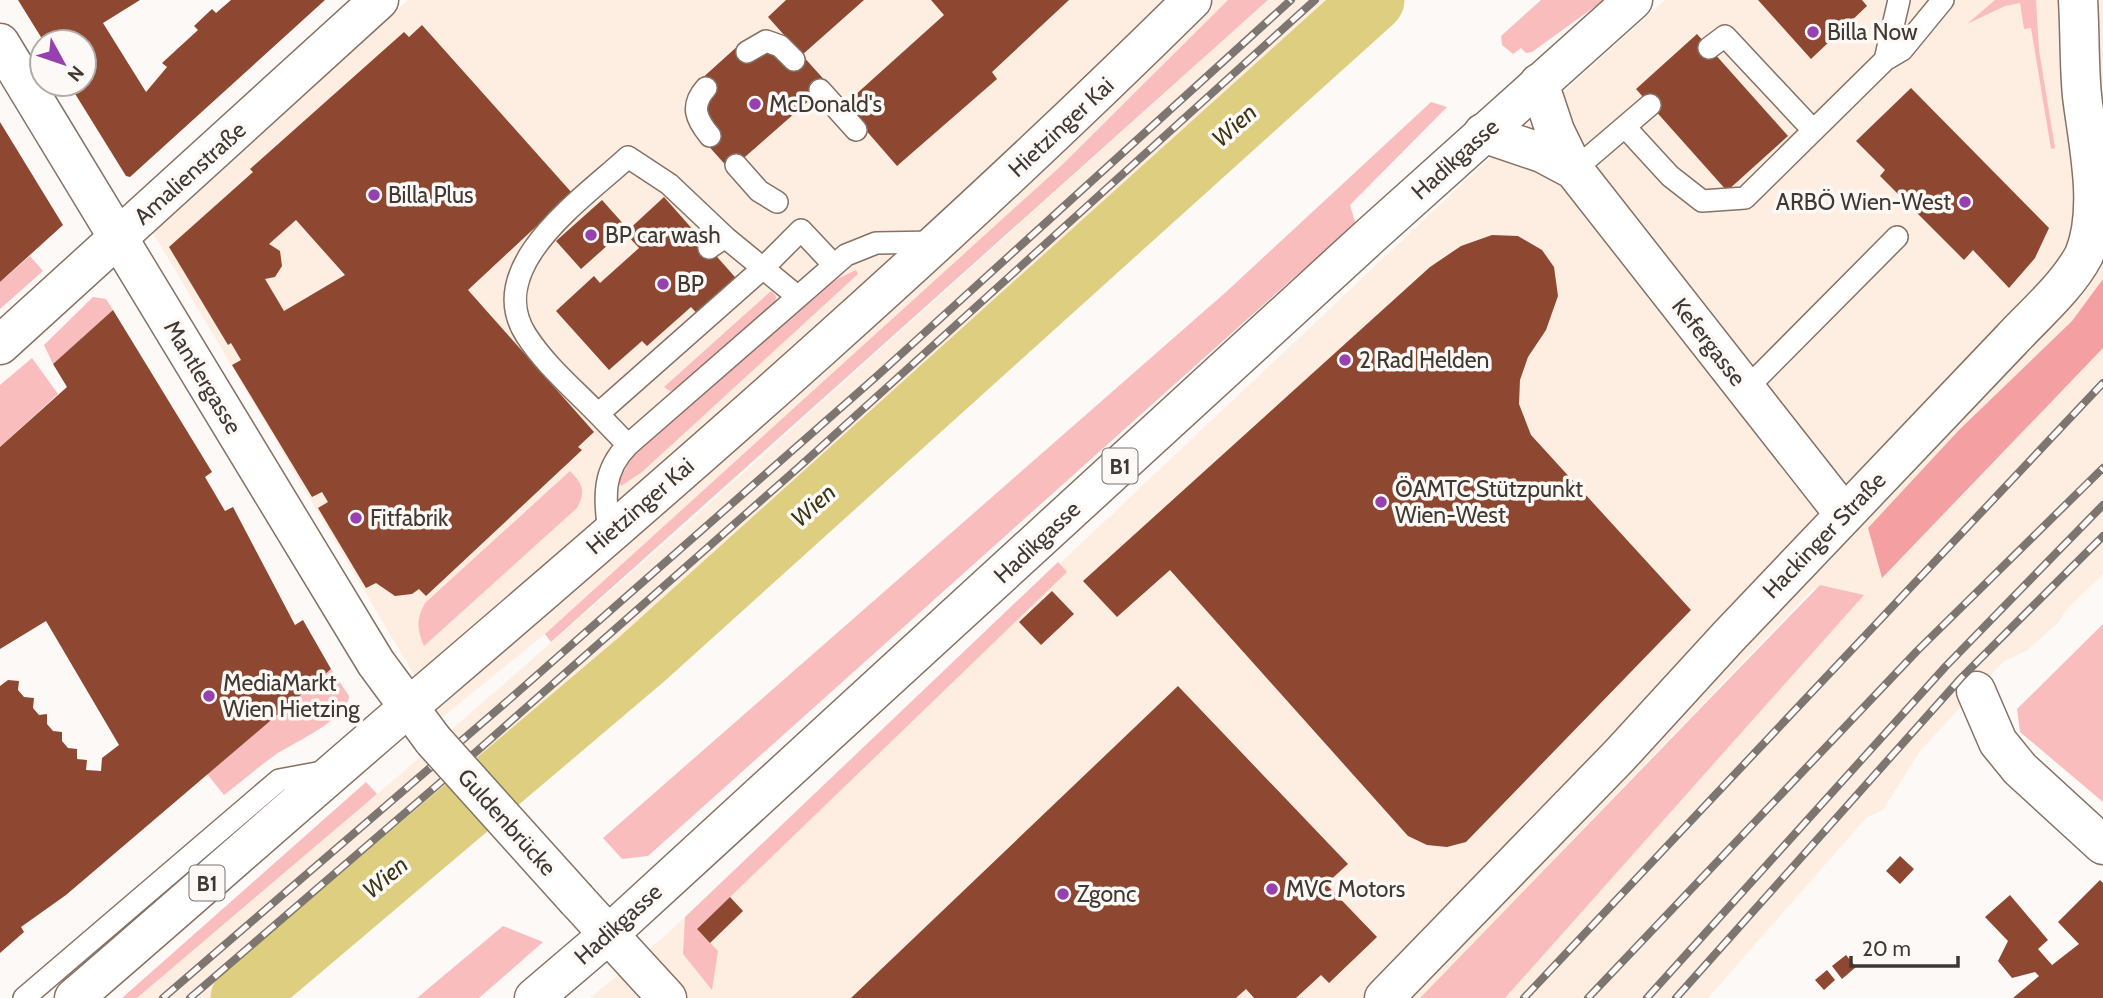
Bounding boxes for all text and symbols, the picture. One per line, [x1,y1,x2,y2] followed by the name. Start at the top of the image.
[1827,18,1918,46] place label: Billa Now
[1805,24,1821,40] marker: Billa Now
[28,28,98,98] north arrow
[63,61,89,86] text: N
[1003,71,1119,183] street label: Hietzinger Kai
[769,90,882,118] place label: McDonald's
[747,96,763,112] marker: McDonald's
[1206,97,1262,153] water label: Wien
[1406,112,1505,206] street label: Hadikgasse
[128,115,252,230] street label: Amalienstraße
[388,181,474,209] place label: Billa Plus
[366,187,382,203] marker: Billa Plus
[1776,188,1951,216] place label: ARBÖ Wien-West
[1957,194,1973,210] marker: ARBÖ Wien-West
[605,221,721,249] place label: BP car wash
[583,227,599,243] marker: BP car wash
[677,270,704,298] place label: BP
[655,276,671,292] marker: BP
[1666,293,1752,392] street label: Kefergasse
[158,315,248,439] street label: Mantlergasse
[1359,346,1489,374] place label: 2 Rad Helden
[1337,352,1353,368] marker: 2 Rad Helden
[1102,448,1138,484] road number: B1
[580,452,700,560] street label: Hietzinger Kai
[1757,466,1892,604] street label: Hackinger Straße
[1395,475,1583,529] place label: ÖAMTC Stützpunkt Wien-West
[785,477,841,533] water label: Wien
[1373,494,1389,510] marker: ÖAMTC Stützpunkt Wien-West
[988,495,1086,589] street label: Hadikgasse
[370,504,449,532] place label: Fitfabrik
[348,510,364,526] marker: Fitfabrik
[223,669,360,723] place label: MediaMarkt Wien Hietzing
[201,688,217,704] marker: MediaMarkt Wien Hietzing
[452,763,562,881] street label: Guldenbrücke
[356,850,414,904] water label: Wien
[190,866,224,900] road number: B1
[1286,875,1405,903] place label: MVC Motors
[569,877,668,971] street label: Hadikgasse
[1077,880,1136,908] place label: Zgonc
[1264,881,1280,897] marker: MVC Motors
[1055,886,1071,902] marker: Zgonc
[1851,925,1958,969] scale bar
[1862,936,1911,961] text: 20 m

